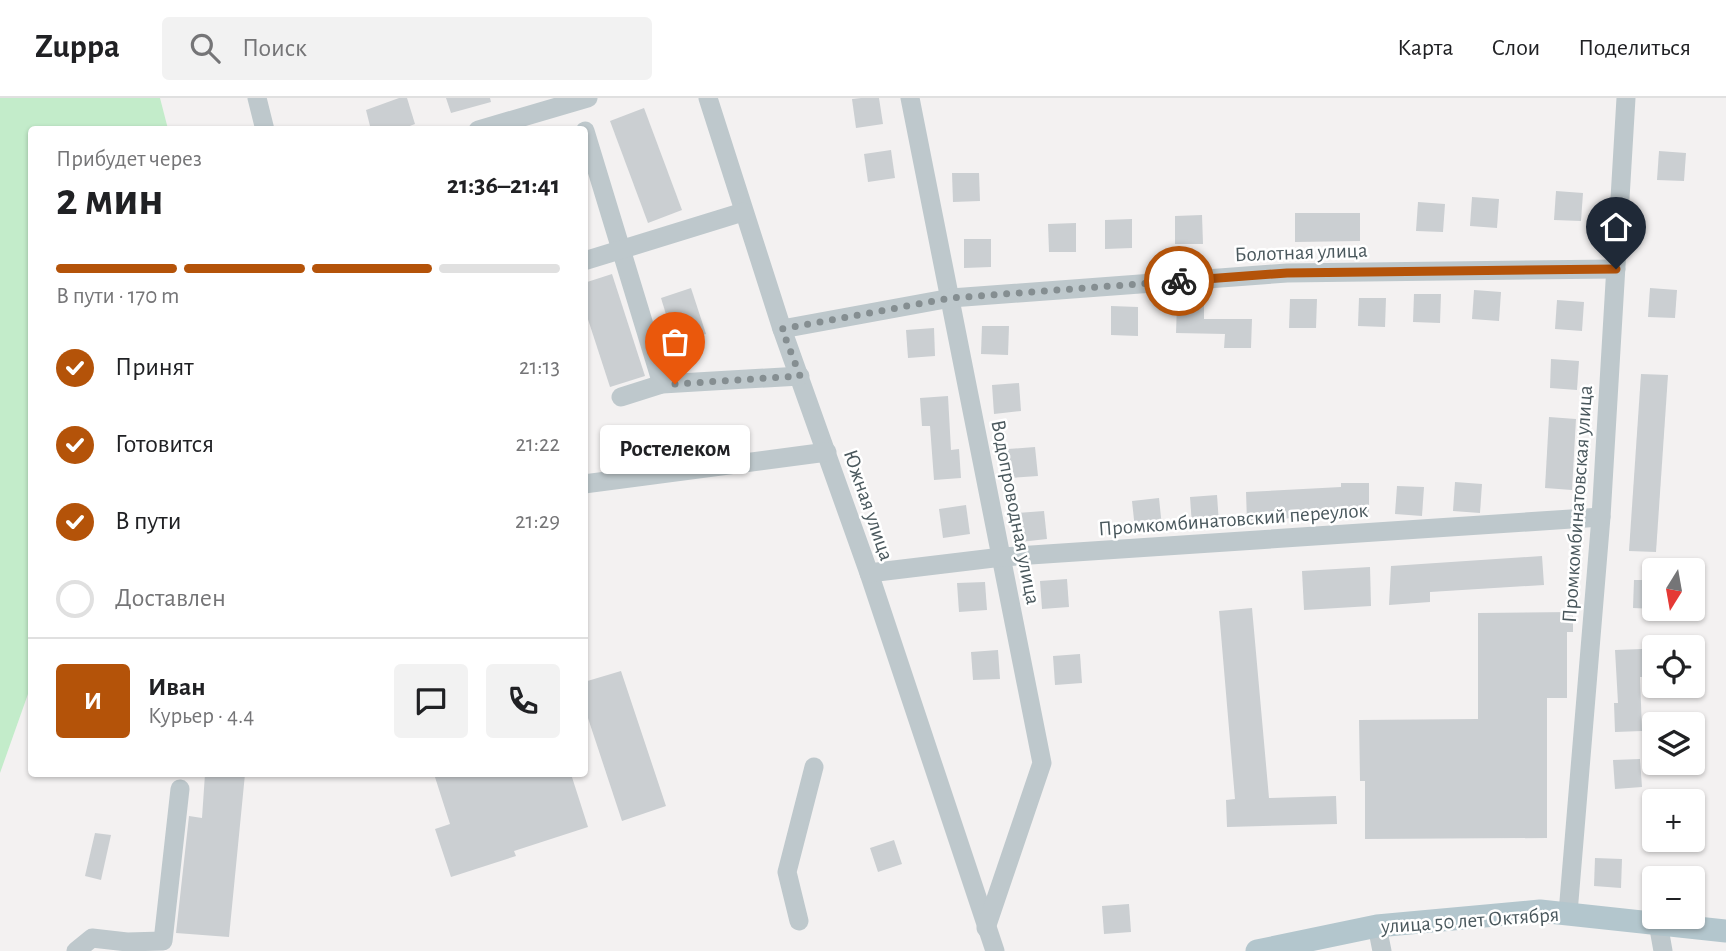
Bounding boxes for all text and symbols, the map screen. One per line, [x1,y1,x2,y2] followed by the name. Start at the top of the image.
[162,17,652,80] search box
[186,29,224,67] icon: search
[35,31,120,64] text: Zuppa
[242,35,307,61] text: Поиск
[1397,36,1453,60] text: Карта
[1491,36,1540,60] text: Слои
[1578,36,1691,60] text: Поделиться
[56,148,202,171] text: Прибудет через
[447,172,560,198] text: 21:36–21:41
[56,177,164,223] text: 2 мин
[1586,197,1646,269] pin
[1597,208,1635,246] icon: home
[1234,240,1368,265] street label: Болотная улица
[1144,246,1214,316] courier
[1160,262,1198,300] icon: bike
[56,285,180,308] text: В пути · 170 m
[645,312,705,384] pin
[656,323,694,361] icon: bag
[56,349,94,387] icon: check
[115,354,194,380] text: Принят
[519,356,560,379] text: 21:13
[1559,384,1596,624] street label: Промкомбинатовская улица
[987,418,1044,607] street label: Водопроводная улица
[56,426,94,464] icon: check
[600,426,750,475] callout: Ростелеком
[115,431,214,457] text: Готовится
[515,433,560,456] text: 21:22
[619,438,731,461] text: Ростелеком
[840,447,897,564] street label: Южная улица
[1097,500,1369,539] street label: Промкомбинатовский переулок
[56,503,94,541] icon: check
[115,508,181,534] text: В пути
[515,510,560,533] text: 21:29
[1642,558,1704,621] north arrow
[1642,558,1705,929] map controls
[115,585,226,611] text: Доставлен
[1642,635,1705,698] button: locate
[394,664,468,738] button: chat
[486,664,560,738] button: phone
[148,674,206,700] text: Иван
[84,688,102,714] text: И
[148,705,254,728] text: Курьер · 4.4
[1642,712,1705,775] button: layers
[1642,789,1705,852] button: +
[1642,866,1705,929] button: −
[1379,904,1560,937] street label: улица 50 лет Октября

